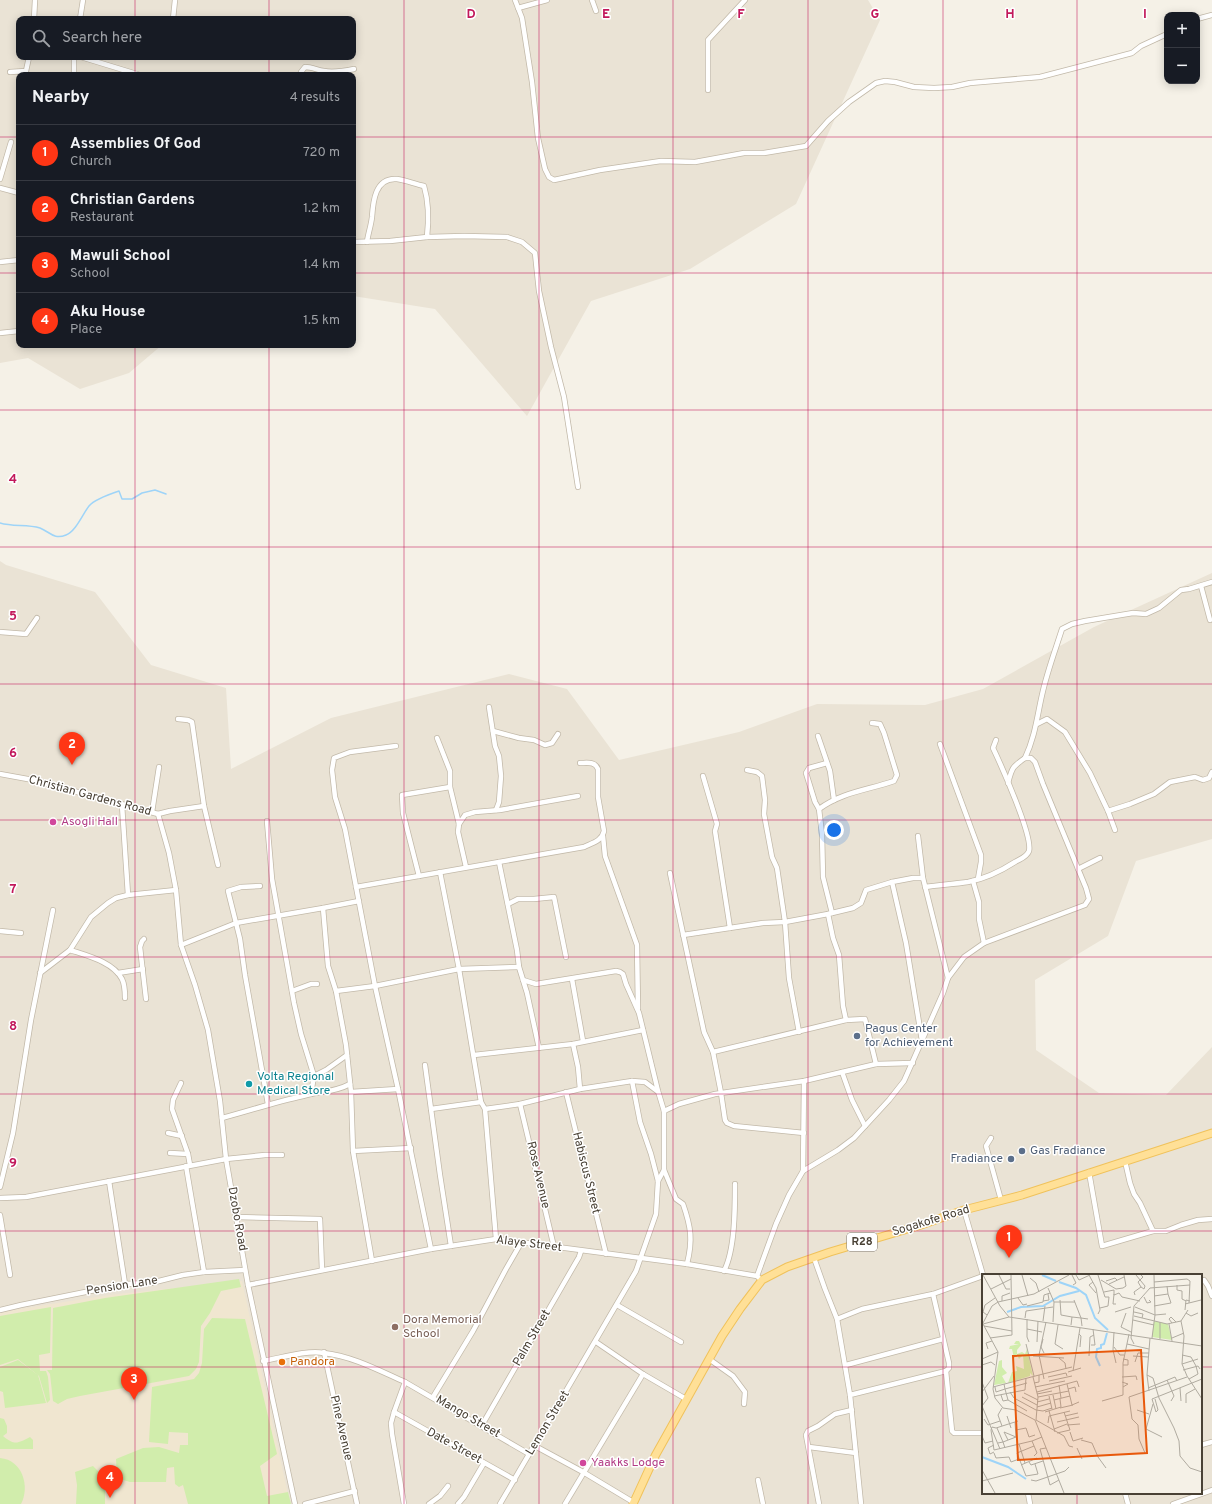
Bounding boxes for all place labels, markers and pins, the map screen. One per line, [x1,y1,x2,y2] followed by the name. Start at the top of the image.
[59,732,85,765] pin: 2
[61,814,118,830] place label: Asogli Hall
[48,817,58,827] marker: Asogli Hall
[865,1021,953,1051] place label: Pagus Center for Achievement
[852,1031,862,1041] marker: Pagus Center for Achievement
[257,1069,334,1099] place label: Volta Regional Medical Store
[244,1079,254,1089] marker: Volta Regional Medical Store
[1030,1143,1106,1159] place label: Gas Fradiance
[1017,1146,1027,1156] marker: Gas Fradiance
[950,1151,1003,1167] place label: Fradiance
[1006,1154,1016,1164] marker: Fradiance
[996,1225,1022,1258] pin: 1
[403,1312,482,1342] place label: Dora Memorial School
[390,1322,400,1332] marker: Dora Memorial School
[290,1354,335,1370] place label: Pandora
[277,1357,287,1367] marker: Pandora
[121,1367,147,1400] pin: 3
[591,1455,665,1471] place label: Yaakks Lodge
[578,1458,588,1468] marker: Yaakks Lodge
[97,1465,123,1498] pin: 4

